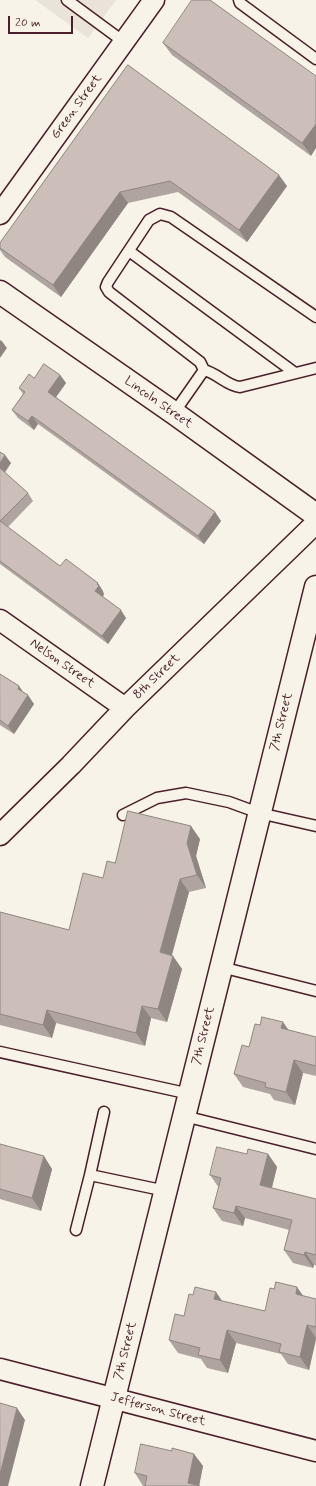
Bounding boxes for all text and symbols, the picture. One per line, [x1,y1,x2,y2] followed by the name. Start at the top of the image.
[10,8,75,34] scale bar
[15,15,41,31] text: 20 m
[48,72,106,142] street label: Green Street
[121,374,195,432] street label: Lincoln Street
[27,636,97,692] street label: Nelson Street
[130,651,184,703] street label: 8th Street
[267,691,297,753] street label: 7th Street
[189,1005,219,1067] street label: 7th Street
[111,1320,141,1382] street label: 7th Street
[109,1390,207,1430] street label: Jefferson Street

